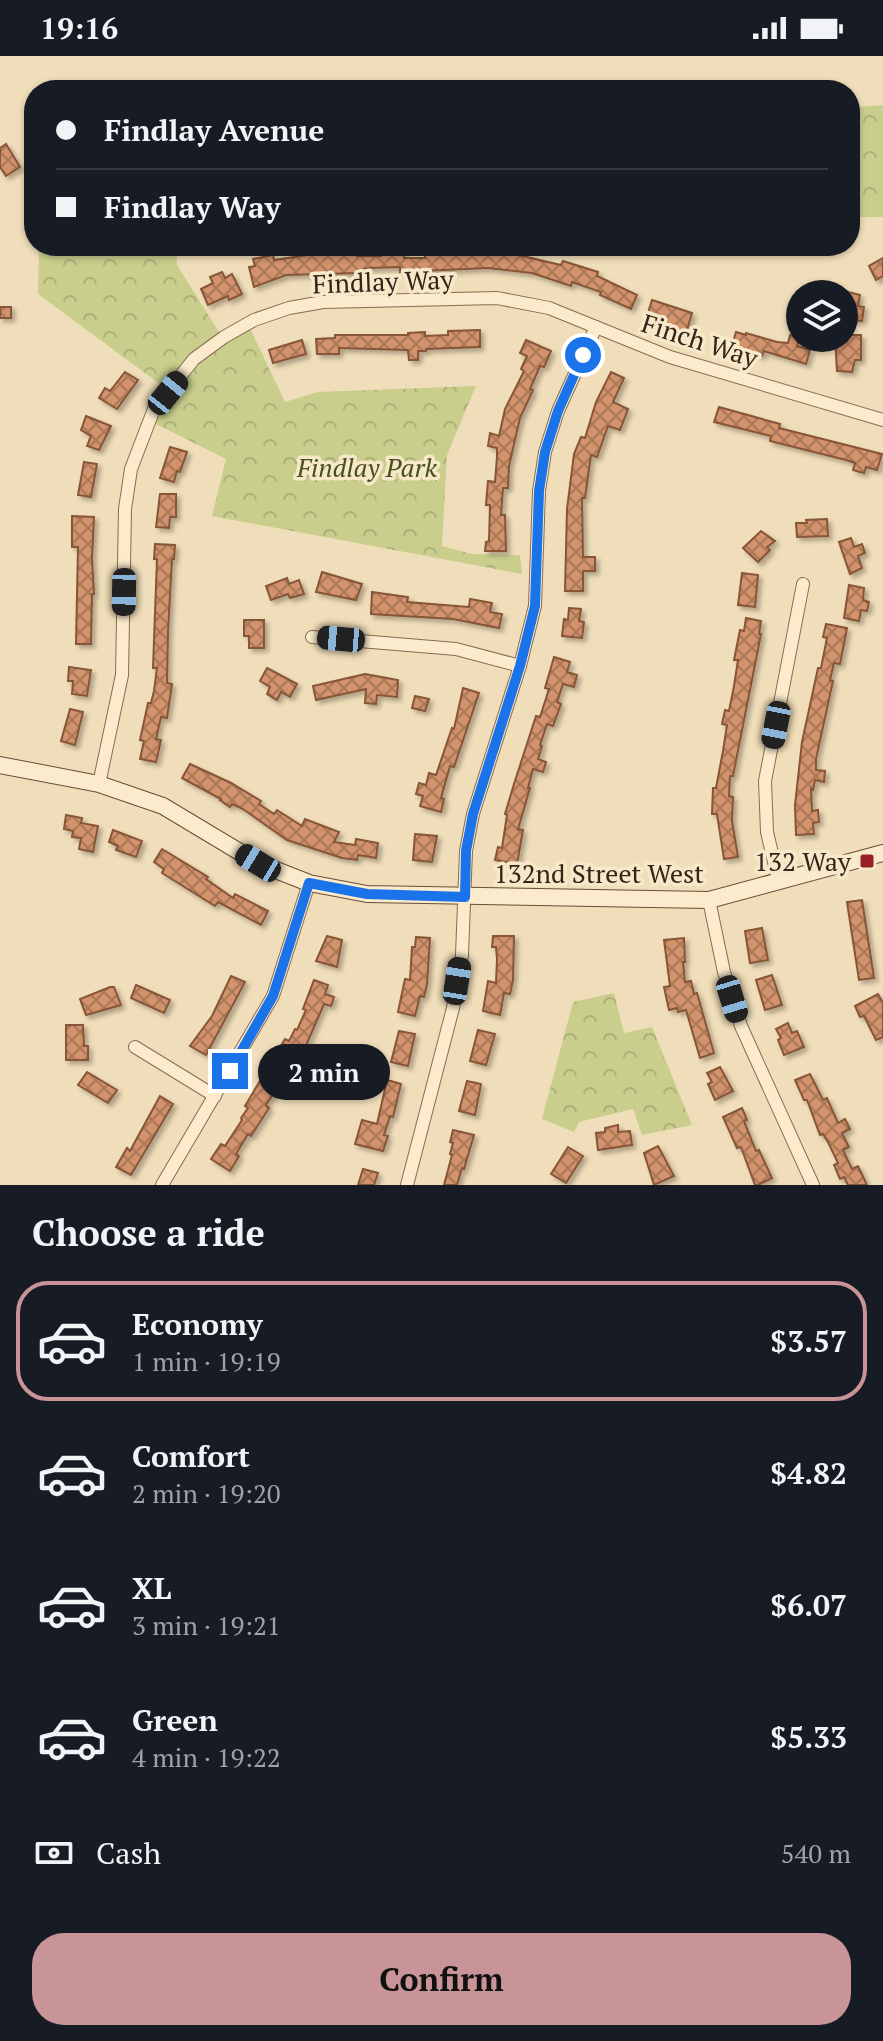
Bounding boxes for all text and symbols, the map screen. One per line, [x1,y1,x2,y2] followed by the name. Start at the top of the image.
[40,8,118,48] text: 19:16
[104,110,324,150] text: Findlay Avenue
[104,187,281,227] text: Findlay Way
[312,262,455,300] street label: Findlay Way
[786,280,858,352] map controls
[786,280,858,352] button: layers
[638,305,763,375] street label: Finch Way
[565,337,601,373] route start
[144,367,192,419] car
[296,450,437,484] park label: Findlay Park
[112,568,136,616] car
[316,625,366,653] car
[760,699,792,751] car
[231,840,285,886] car
[754,844,852,878] place label: 132 Way
[858,852,876,870] marker: 132 Way
[494,856,704,890] street label: 132nd Street West
[441,955,473,1007] car
[714,973,750,1025] car
[258,1043,390,1099] callout: 2 min
[212,1053,248,1089] route end
[288,1055,360,1089] text: 2 min
[32,1209,265,1256] text: Choose a ride
[132,1304,263,1344] text: Economy
[36,1305,108,1377] icon: car
[770,1321,847,1361] text: $3.57
[132,1344,281,1378] text: 1 min · 19:19
[132,1436,250,1476] text: Comfort
[36,1437,108,1509] icon: car
[770,1453,847,1493] text: $4.82
[132,1476,281,1510] text: 2 min · 19:20
[132,1568,171,1608] text: XL
[36,1569,108,1641] icon: car
[770,1585,847,1625] text: $6.07
[132,1608,281,1642] text: 3 min · 19:21
[132,1700,218,1740] text: Green
[36,1701,108,1773] icon: car
[770,1717,847,1757] text: $5.33
[132,1740,281,1774] text: 4 min · 19:22
[32,1831,76,1875] icon: cash
[96,1833,161,1873] text: Cash
[781,1836,851,1870] text: 540 m
[32,1933,851,2025] button: Confirm

